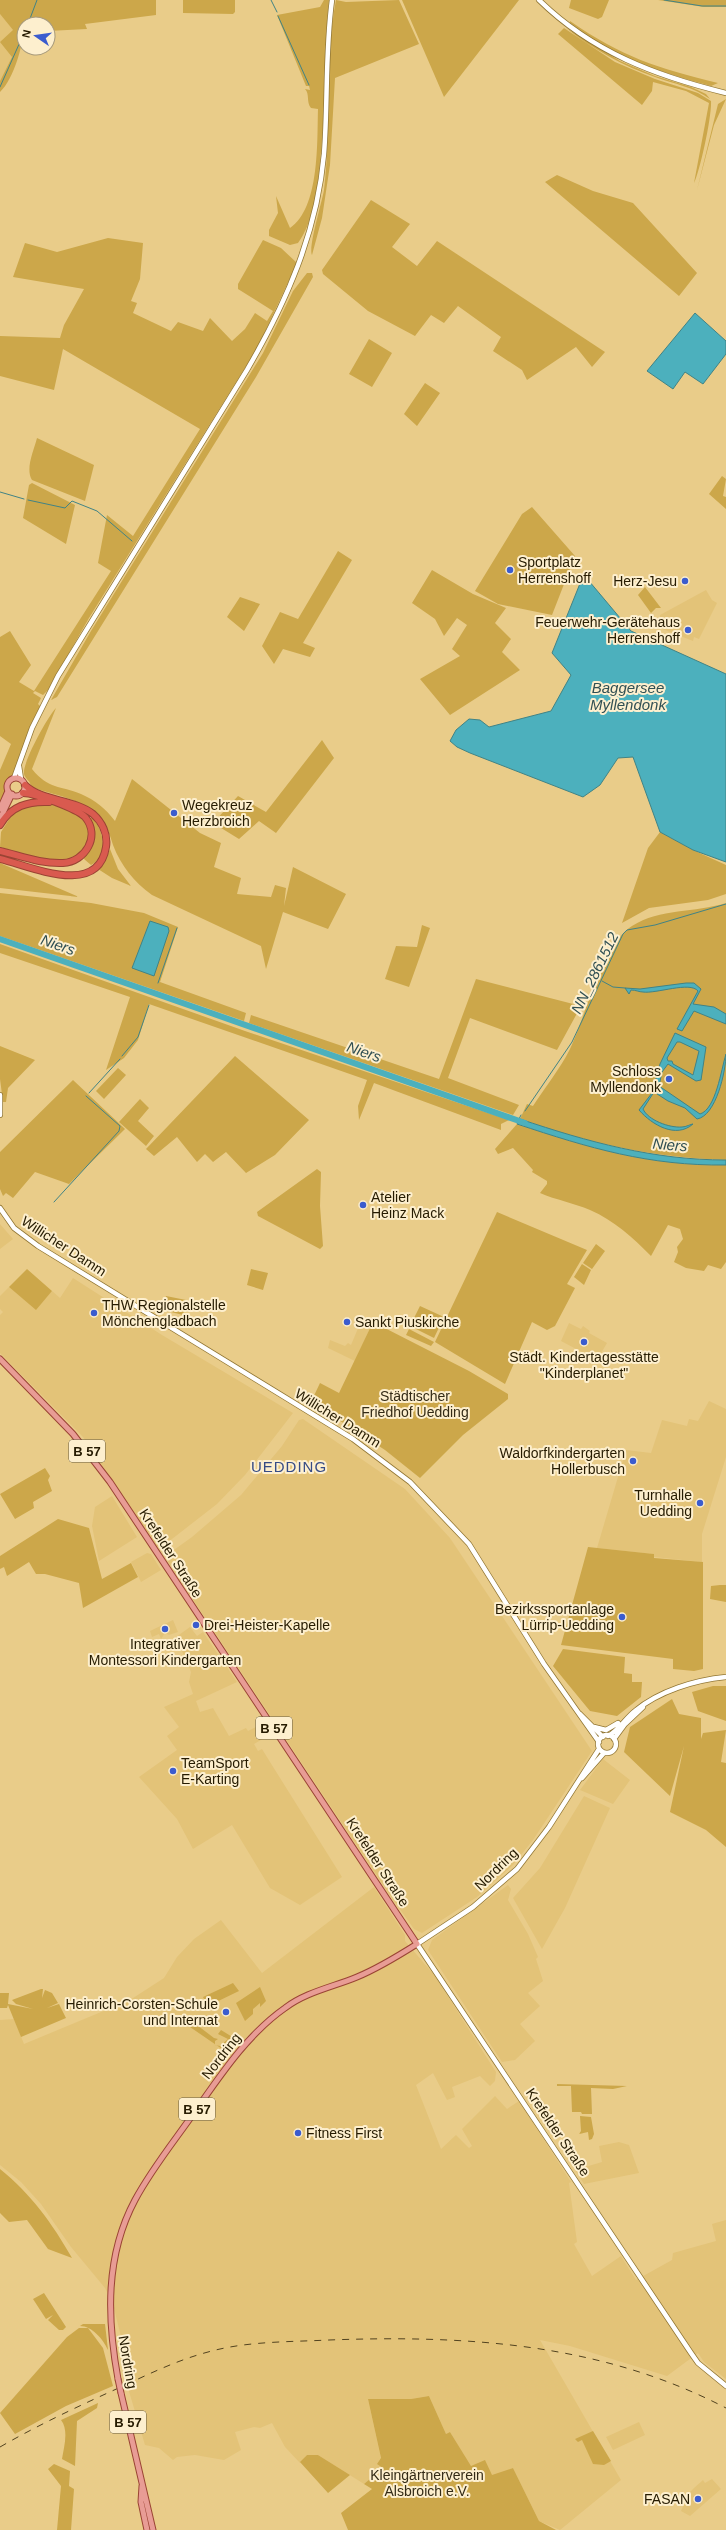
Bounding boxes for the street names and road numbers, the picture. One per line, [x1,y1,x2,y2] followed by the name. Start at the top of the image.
[19,1213,109,1279] street label: Willicher Damm
[292,1385,384,1451] street label: Willicher Damm
[69,1440,105,1462] road number: B 57
[136,1506,206,1601] street label: Krefelder Straße
[256,1717,292,1739] road number: B 57
[343,1815,413,1910] street label: Krefelder Straße
[471,1845,521,1893] street label: Nordring
[198,2030,244,2082] street label: Nordring
[523,2085,593,2179] street label: Krefelder Straße
[179,2098,215,2120] road number: B 57
[115,2334,141,2390] street label: Nordring
[110,2411,146,2433] road number: B 57

